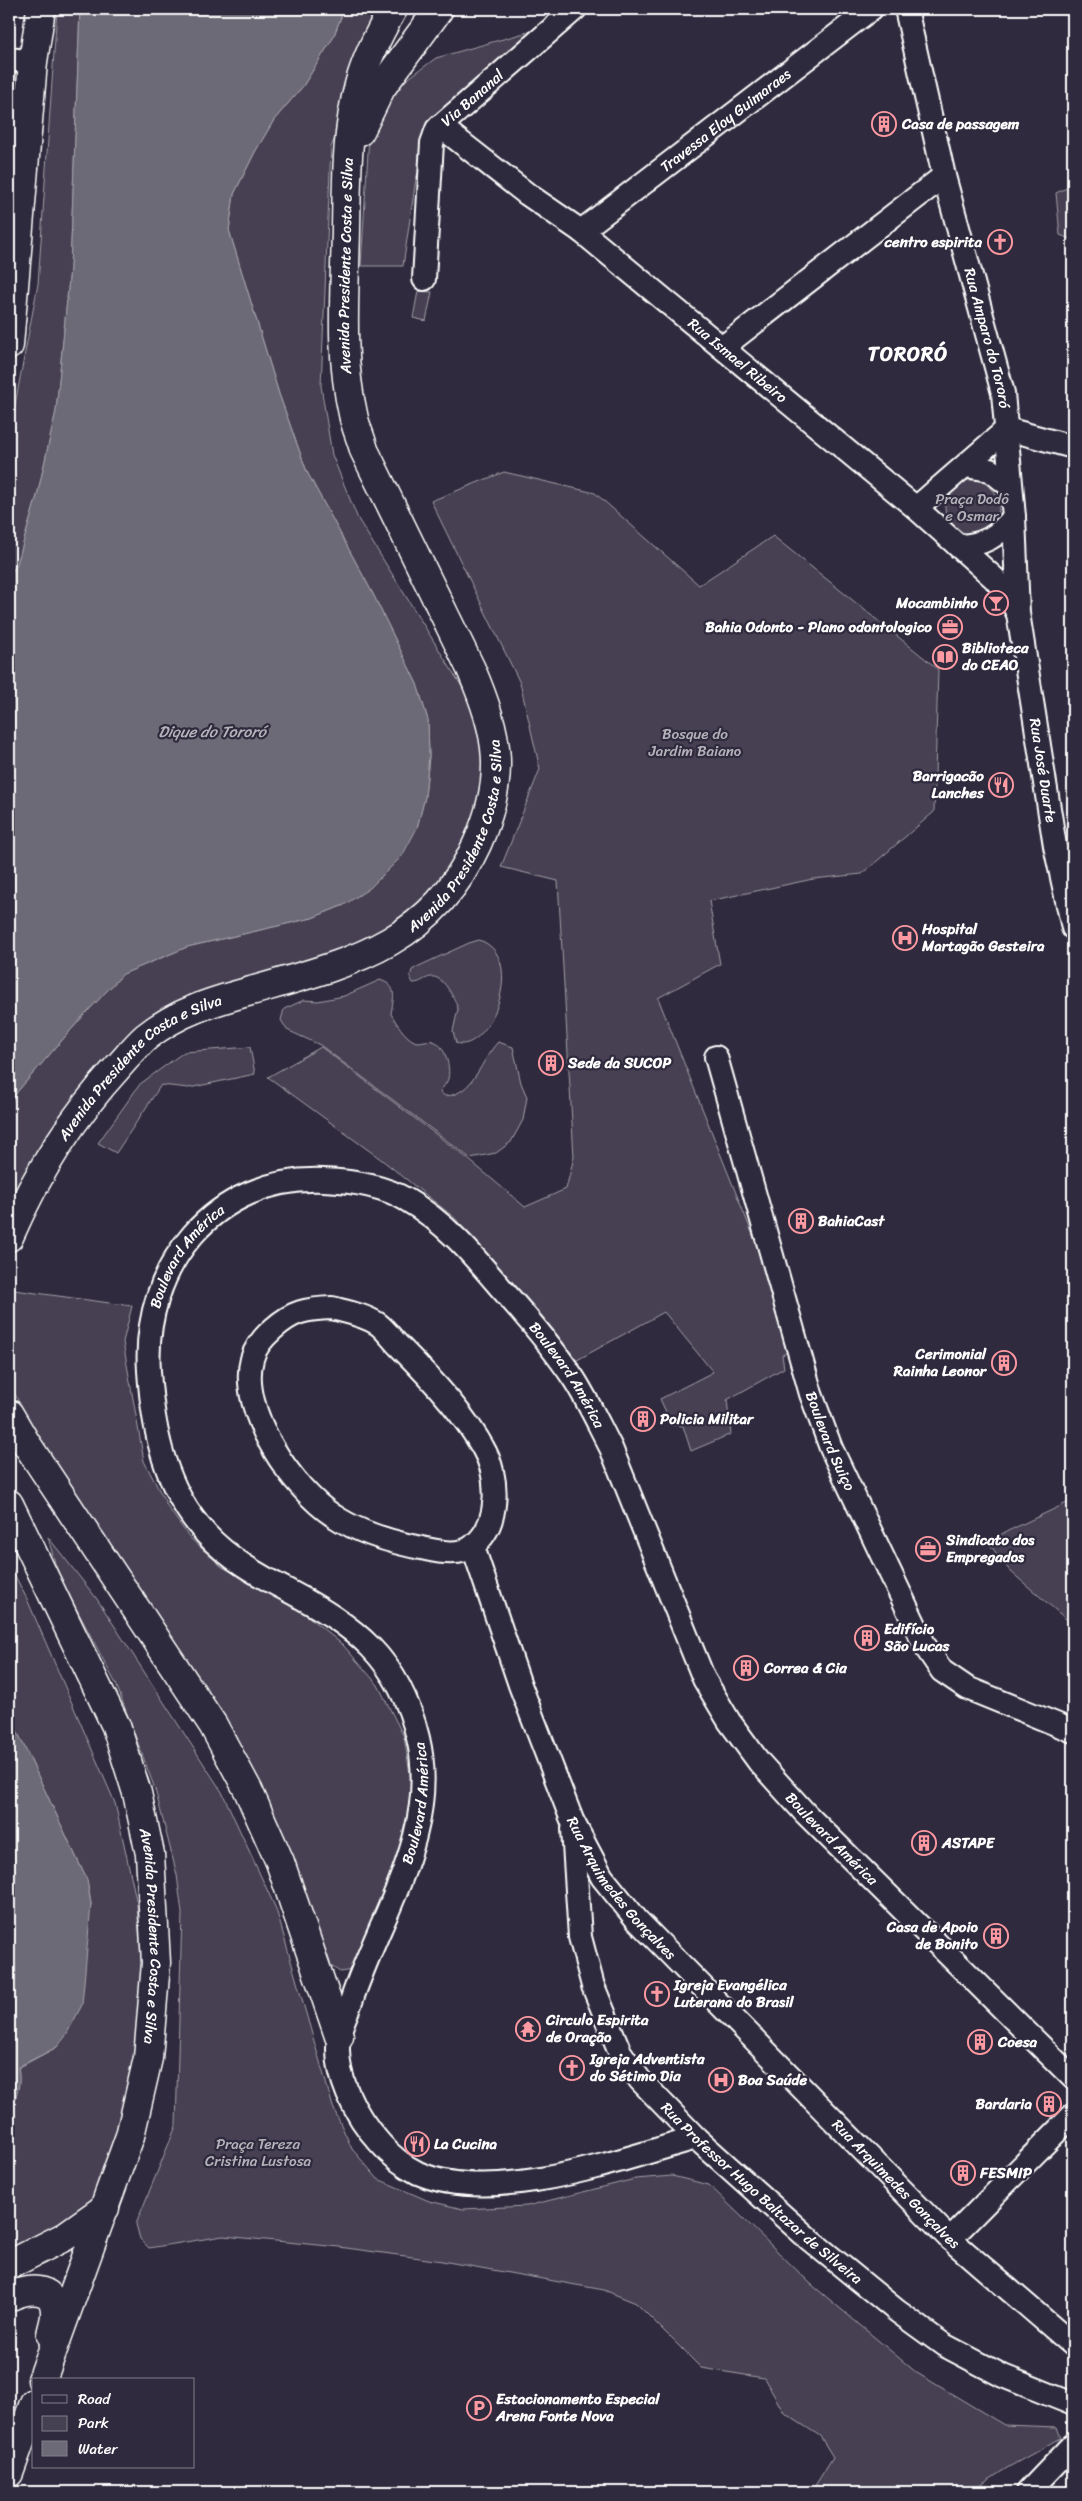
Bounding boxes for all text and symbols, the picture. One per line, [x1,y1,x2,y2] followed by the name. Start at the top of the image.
[654,61,797,179] street label: Travessa Eloy Guimaraes
[435,63,511,133] street label: Via Bananal
[871,111,897,137] building icon: Casa de passagem
[901,111,1020,137] place label: Casa de passagem
[331,156,361,376] street label: Avenida Presidente Costa e Silva
[883,229,982,255] place label: centro espirita
[987,229,1013,255] church icon: centro espirita
[957,265,1017,410] street label: Rua Amparo do Tororó
[682,311,794,410] street label: Rua Ismael Ribeiro
[868,337,948,372] district label: TORORÓ
[935,486,1009,529] park label: Praça Dodô e Osmar
[895,590,978,616] place label: Mocambinho
[983,590,1009,616] bar icon: Mocambinho
[705,614,932,640] place label: Bahia Odonto - Plano odontologico
[937,614,963,640] office icon: Bahia Odonto - Plano odontologico
[962,635,1029,678] place label: Biblioteca do CEAO
[932,644,958,670] library icon: Biblioteca do CEAO
[1022,716,1064,825] street label: Rua José Duarte
[158,717,269,746] water label: Dique do Tororó
[648,721,742,764] park label: Bosque do Jardim Baiano
[401,738,509,940] street label: Avenida Presidente Costa e Silva
[913,763,985,806] place label: Barrigacão Lanches
[988,772,1014,798] restaurant icon: Barrigacão Lanches
[921,916,1045,959] place label: Hospital Martagão Gesteira
[892,925,918,951] hospital icon: Hospital Martagão Gesteira
[51,987,226,1147] street label: Avenida Presidente Costa e Silva
[538,1050,564,1076] building icon: Sede da SUCOP
[567,1050,671,1076] place label: Sede da SUCOP
[142,1197,231,1311] street label: Boulevard América
[788,1208,814,1234] building icon: BahiaCast
[818,1208,885,1234] place label: BahiaCast
[522,1316,612,1433] street label: Boulevard América
[893,1341,988,1384] place label: Cerimonial Rainha Leonor
[991,1350,1017,1376] building icon: Cerimonial Rainha Leonor
[798,1388,863,1496] street label: Boulevard Suiço
[630,1406,656,1432] building icon: Policia Militar
[660,1406,755,1432] place label: Policia Militar
[945,1527,1035,1570] place label: Sindicato dos Empregados
[915,1536,941,1562] office icon: Sindicato dos Empregados
[883,1616,950,1659] place label: Edifício São Lucas
[854,1625,880,1651] building icon: Edifício São Lucas
[733,1655,759,1681] building icon: Correa & Cia
[763,1655,847,1681] place label: Correa & Cia
[394,1740,436,1868] street label: Boulevard América
[779,1786,885,1892] street label: Boulevard América
[559,1812,683,1967] street label: Rua Arquimedes Gonçalves
[132,1825,169,2045] street label: Avenida Presidente Costa e Silva
[911,1830,937,1856] building icon: ASTAPE
[941,1830,996,1856] place label: ASTAPE
[886,1914,979,1957] place label: Casa de Apoio de Bonito
[983,1923,1009,1949] building icon: Casa de Apoio de Bonito
[673,1972,794,2015] place label: Igreja Evangélica Luterana do Brasil
[644,1981,670,2007] church icon: Igreja Evangélica Luterana do Brasil
[545,2007,649,2050] place label: Circulo Espirita de Oração
[515,2016,541,2042] temple icon: Circulo Espirita de Oração
[967,2029,993,2055] building icon: Coesa
[997,2029,1038,2055] place label: Coesa
[589,2046,705,2089] place label: Igreja Adventista do Sétimo Dia
[559,2055,585,2081] church icon: Igreja Adventista do Sétimo Dia
[708,2067,734,2093] hospital icon: Boa Saúde
[738,2067,807,2093] place label: Boa Saúde
[976,2091,1032,2117] place label: Bardaria
[1036,2091,1062,2117] building icon: Bardaria
[655,2096,869,2291] street label: Rua Professor Hugo Baltazar de Silveira
[826,2113,967,2256] street label: Rua Arquimedes Gonçalves
[205,2131,312,2174] park label: Praça Tereza Cristina Lustosa
[404,2131,430,2157] restaurant icon: La Cucina
[434,2131,497,2157] place label: La Cucina
[950,2160,976,2186] building icon: FESMIP
[979,2160,1033,2186] place label: FESMIP
[32,2378,195,2468] legend
[78,2386,111,2412] text: Road
[495,2386,660,2429] place label: Estacionamento Especial Arena Fonte Nova
[466,2395,492,2421] parking icon: Estacionamento Especial Arena Fonte Nova
[78,2410,109,2436] text: Park
[78,2436,118,2462] text: Water

